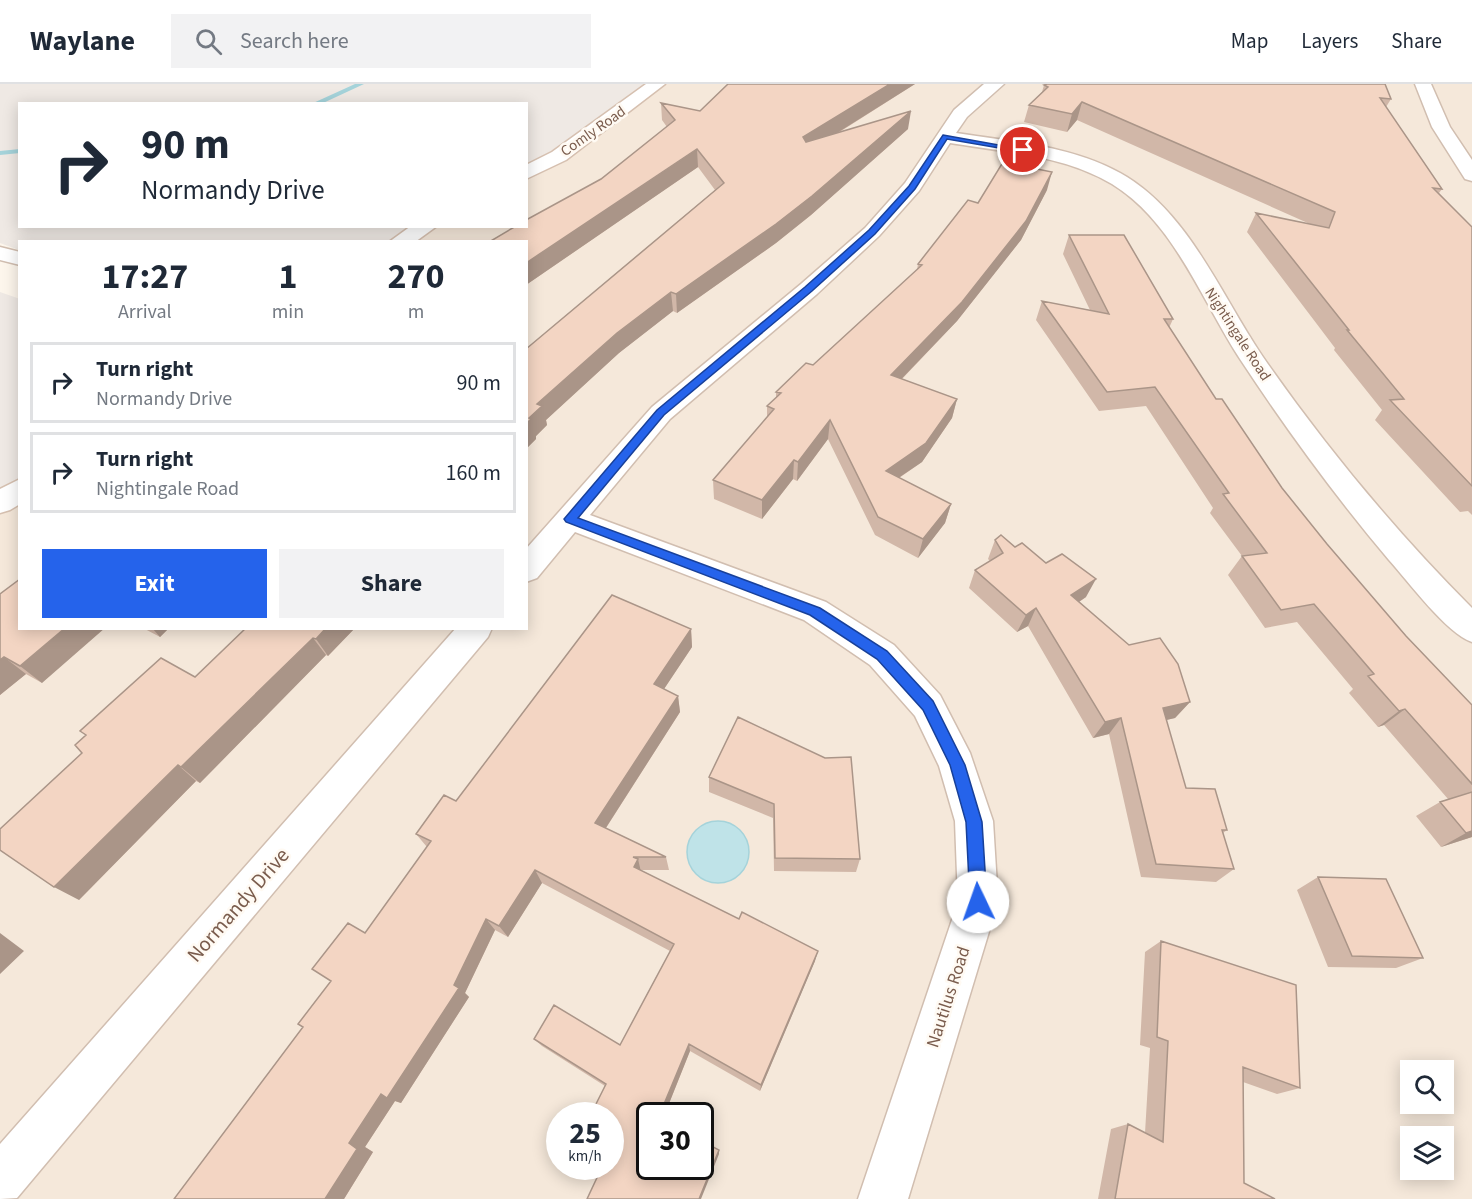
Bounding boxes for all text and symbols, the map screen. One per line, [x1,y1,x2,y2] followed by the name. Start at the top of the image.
[171,14,591,68] search box
[30,21,135,61] text: Waylane
[192,25,225,58] icon: search
[240,25,349,57] text: Search here
[1231,26,1268,56] text: Map
[1301,26,1358,56] text: Layers
[1391,26,1442,56] text: Share
[556,101,630,162] street label: Comly Road
[141,115,230,175] text: 90 m
[997,124,1048,175] pin
[42,126,120,204] icon: right
[1006,133,1039,166] icon: arrive
[141,171,325,210] text: Normandy Drive
[101,251,188,302] text: 17:27
[278,251,297,302] text: 1
[388,251,445,302] text: 270
[1200,284,1276,385] street label: Nightingale Road
[118,298,172,326] text: Arrival
[272,298,304,326] text: min
[408,298,424,326] text: m
[96,353,193,385] text: Turn right
[45,366,78,399] icon: right
[456,367,501,399] text: 90 m
[96,385,232,413] text: Normandy Drive
[96,443,193,475] text: Turn right
[45,456,78,489] icon: right
[446,457,501,489] text: 160 m
[96,475,239,503] text: Nightingale Road
[42,549,267,618] button: Exit
[279,549,504,618] button: Share
[180,841,296,969] street label: Normandy Drive
[946,870,1010,934] position arrow
[920,943,977,1051] street label: Nautilus Road
[1400,1060,1454,1180] map controls
[1400,1060,1454,1114] button: search
[636,1102,714,1180] speed limit sign: 30
[569,1112,601,1155] text: 25
[1400,1126,1454,1180] button: layers
[568,1146,602,1167] text: km/h

